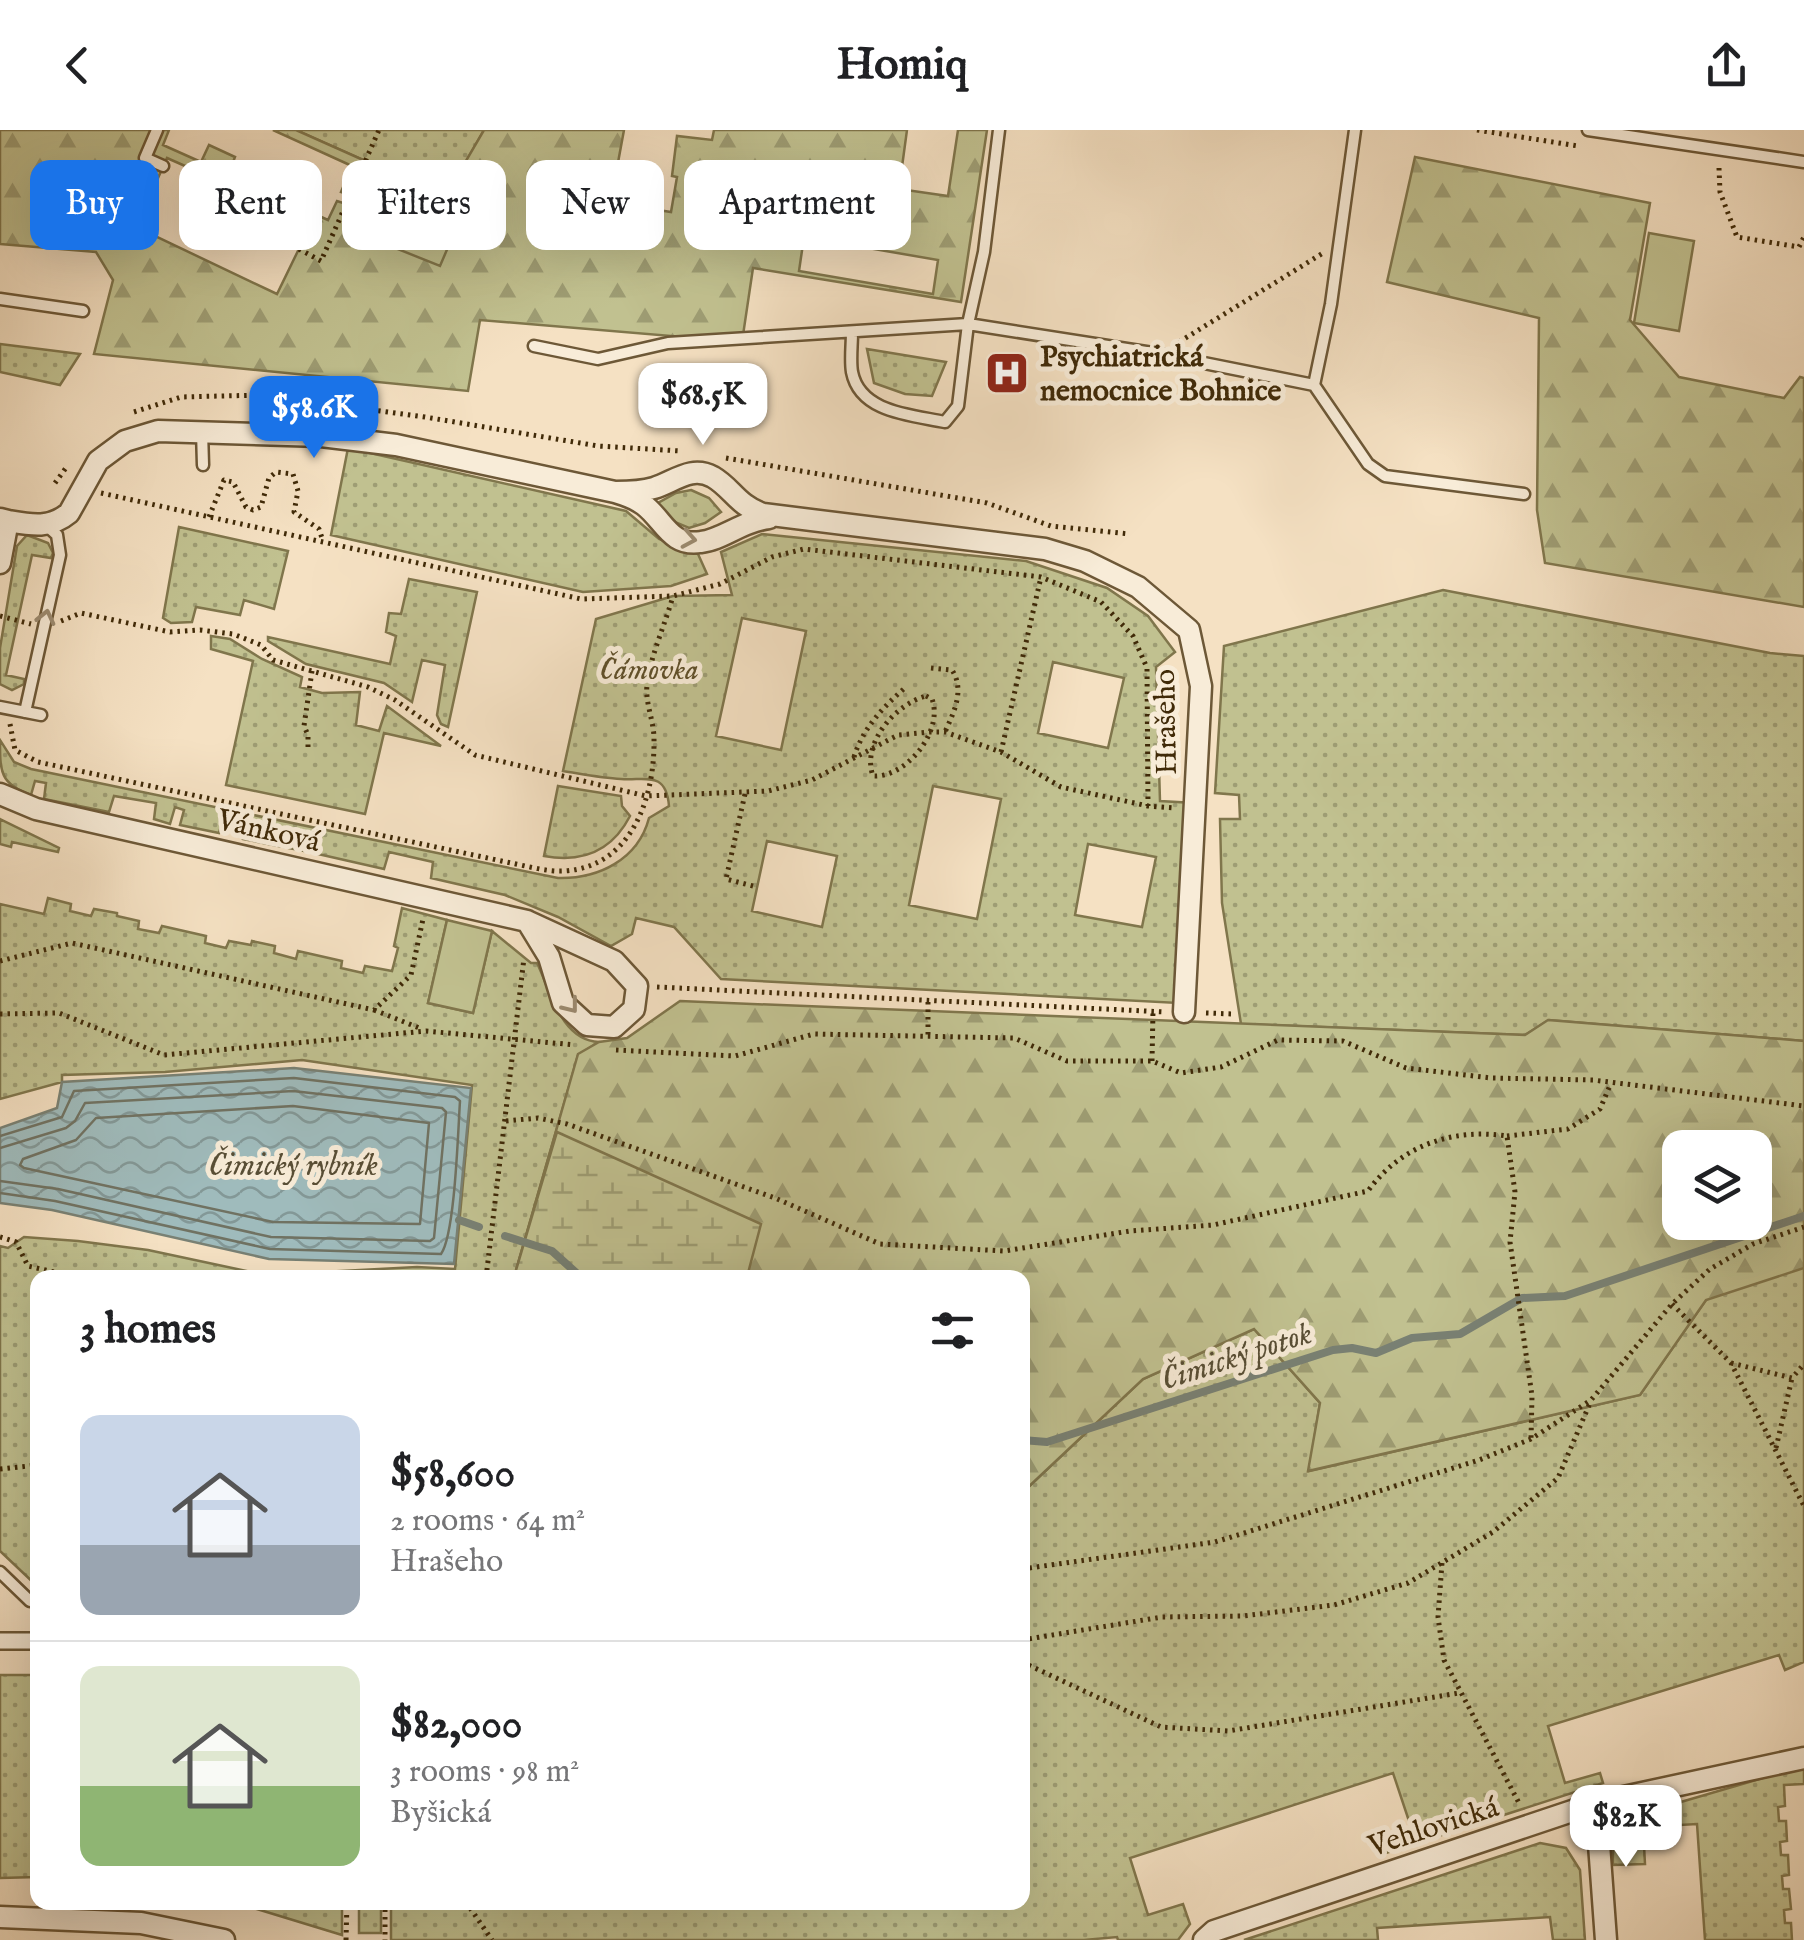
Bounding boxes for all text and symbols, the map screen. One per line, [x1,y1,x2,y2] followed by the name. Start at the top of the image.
[836,37,968,94] text: Homiq
[50,38,105,93] icon: back
[1699,38,1754,93] icon: share
[30,160,159,250] chip: Buy
[179,160,322,250] chip: Rent
[342,160,506,250] chip: Filters
[526,160,664,250] chip: New
[684,160,911,250] chip: Apartment
[1040,339,1282,411] place label: Psychiatrická nemocnice Bohnice
[984,350,1030,396] hospital icon: Psychiatrická nemocnice Bohnice
[622,363,784,448] pin: $68.5K
[660,375,746,416] text: $68.5K
[233,376,395,461] pin: $58.6K
[271,388,357,429] text: $58.6K
[681,528,697,549] one-way arrow
[34,609,55,626] one-way arrow
[599,650,699,690] park label: Čámovka
[1147,669,1187,775] street label: Hrašeho
[212,801,324,862] street label: Vánková
[559,995,576,1013] one-way arrow
[1662,1130,1772,1240] map controls
[1662,1130,1772,1240] button: layers
[208,1145,378,1187] water label: Čimický rybník
[925,1303,980,1358] icon: filters
[80,1304,216,1357] text: 3 homes
[1156,1313,1318,1401] water label: Čimický potok
[390,1448,515,1501] text: $58,600
[160,1455,280,1575] icon: home
[390,1501,585,1542] text: 2 rooms · 64 m²
[390,1542,503,1583] text: Hrašeho
[390,1699,523,1752] text: $82,000
[160,1706,280,1826] icon: home
[390,1752,579,1793] text: 3 rooms · 98 m²
[1567,1785,1685,1870] pin: $82K
[1363,1789,1504,1867] street label: Vehlovická
[390,1793,491,1834] text: Byšická
[1592,1797,1660,1838] text: $82K

